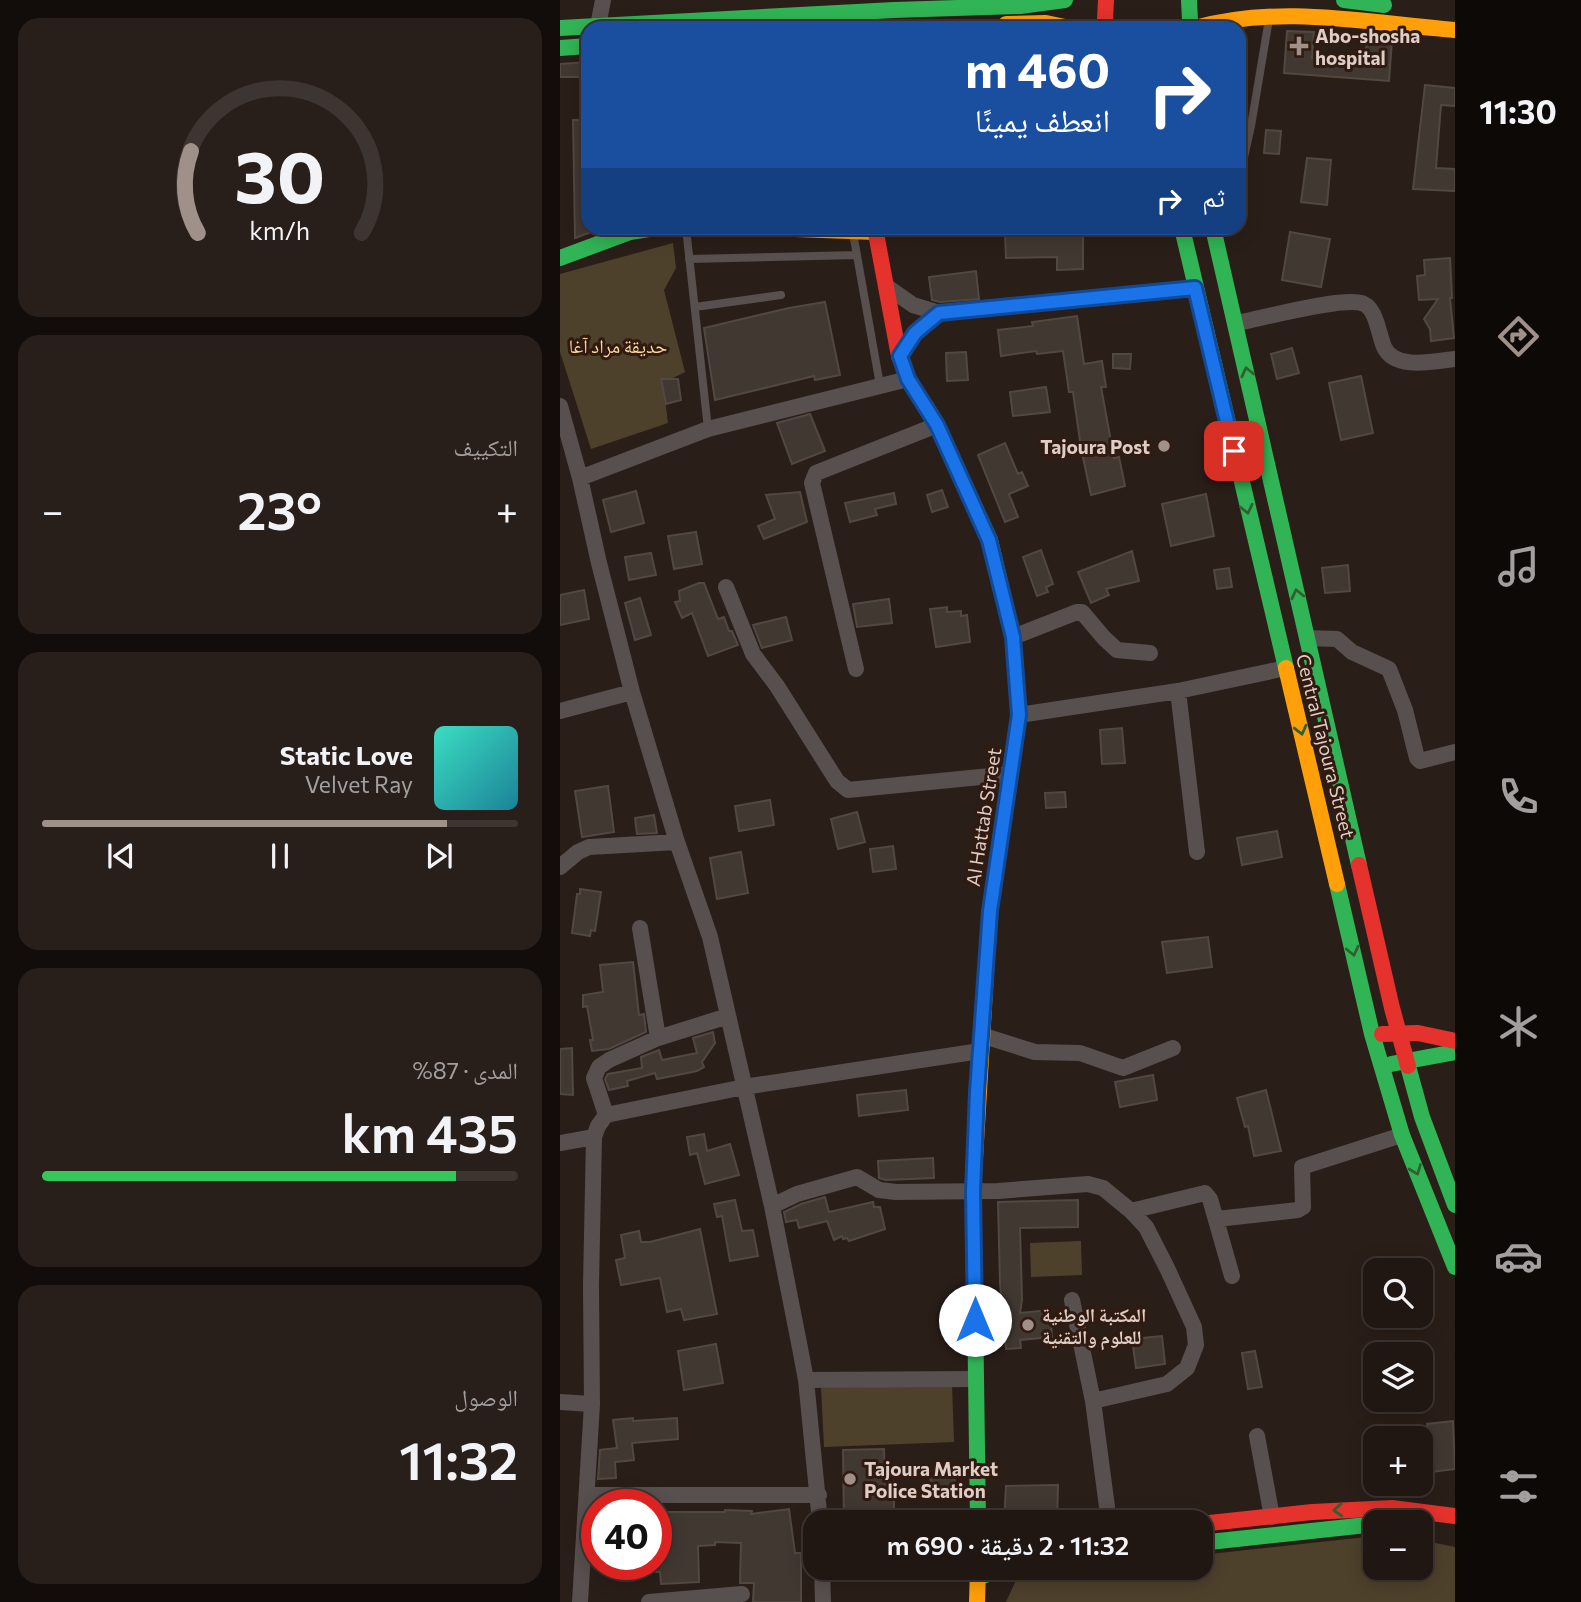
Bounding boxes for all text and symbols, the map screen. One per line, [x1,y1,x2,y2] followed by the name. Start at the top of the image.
[1315,24,1420,69] place label: Abo-shosha hospital
[1289,36,1309,56] marker: Abo-shosha hospital
[965,38,1110,98] text: 460 m
[1134,49,1225,140] icon: right
[1479,91,1557,131] text: 11:30
[975,99,1110,139] text: انعطف يمينًا
[235,130,325,219] text: 30
[1202,181,1225,212] text: ثم
[1150,182,1188,220] icon: right
[250,215,310,245] text: km/h
[1494,312,1543,361] icon: directions
[569,334,667,358] park label: حديقة مراد آغا
[1241,366,1256,378] one-way arrow
[1204,421,1264,481] pin
[1215,432,1253,470] icon: arrive
[453,433,518,461] text: التكييف
[1040,435,1150,458] place label: Tajoura Post
[1156,438,1172,454] marker: Tajoura Post
[237,477,322,541] text: 23°
[42,486,64,533] text: −
[496,486,518,533] text: +
[1239,503,1254,515] one-way arrow
[1494,542,1543,591] icon: music
[1291,588,1305,600] one-way arrow
[1292,651,1360,841] street label: Central Tajoura Street
[1292,724,1307,736] one-way arrow
[280,739,413,770] text: Static Love
[961,746,1005,888] street label: Al Hattab Street
[305,770,413,798] text: Velvet Ray
[1494,772,1543,821] icon: phone
[102,837,140,875] icon: previous
[261,837,299,875] icon: pause
[420,837,458,875] icon: next
[1345,945,1360,957] one-way arrow
[1494,1002,1543,1051] icon: climate
[413,1056,518,1084] text: المدى · 87%
[341,1100,518,1164] text: 435 km
[1407,1163,1421,1175] one-way arrow
[1494,1232,1543,1281] icon: car
[1363,1258,1433,1580] map controls
[1363,1258,1433,1328] button: search
[938,1283,1012,1357] position arrow
[1042,1303,1146,1351] place label: المكتبة الوطنية للعلوم والتقنية
[1020,1317,1036,1333] marker: المكتبة الوطنية للعلوم والتقنية
[1363,1342,1433,1412] button: layers
[454,1383,518,1411] text: الوصول
[1363,1426,1433,1496] button: +
[399,1427,518,1491] text: 11:32
[864,1457,998,1502] place label: Tajoura Market Police Station
[1494,1462,1543,1511] icon: filters
[842,1471,858,1487] marker: Tajoura Market Police Station
[581,1489,672,1580] speed limit sign: 40
[1333,1503,1344,1518] one-way arrow
[1363,1510,1433,1580] button: −
[887,1529,1129,1560] text: 11:32 · 2 دقيقة · 690 m

